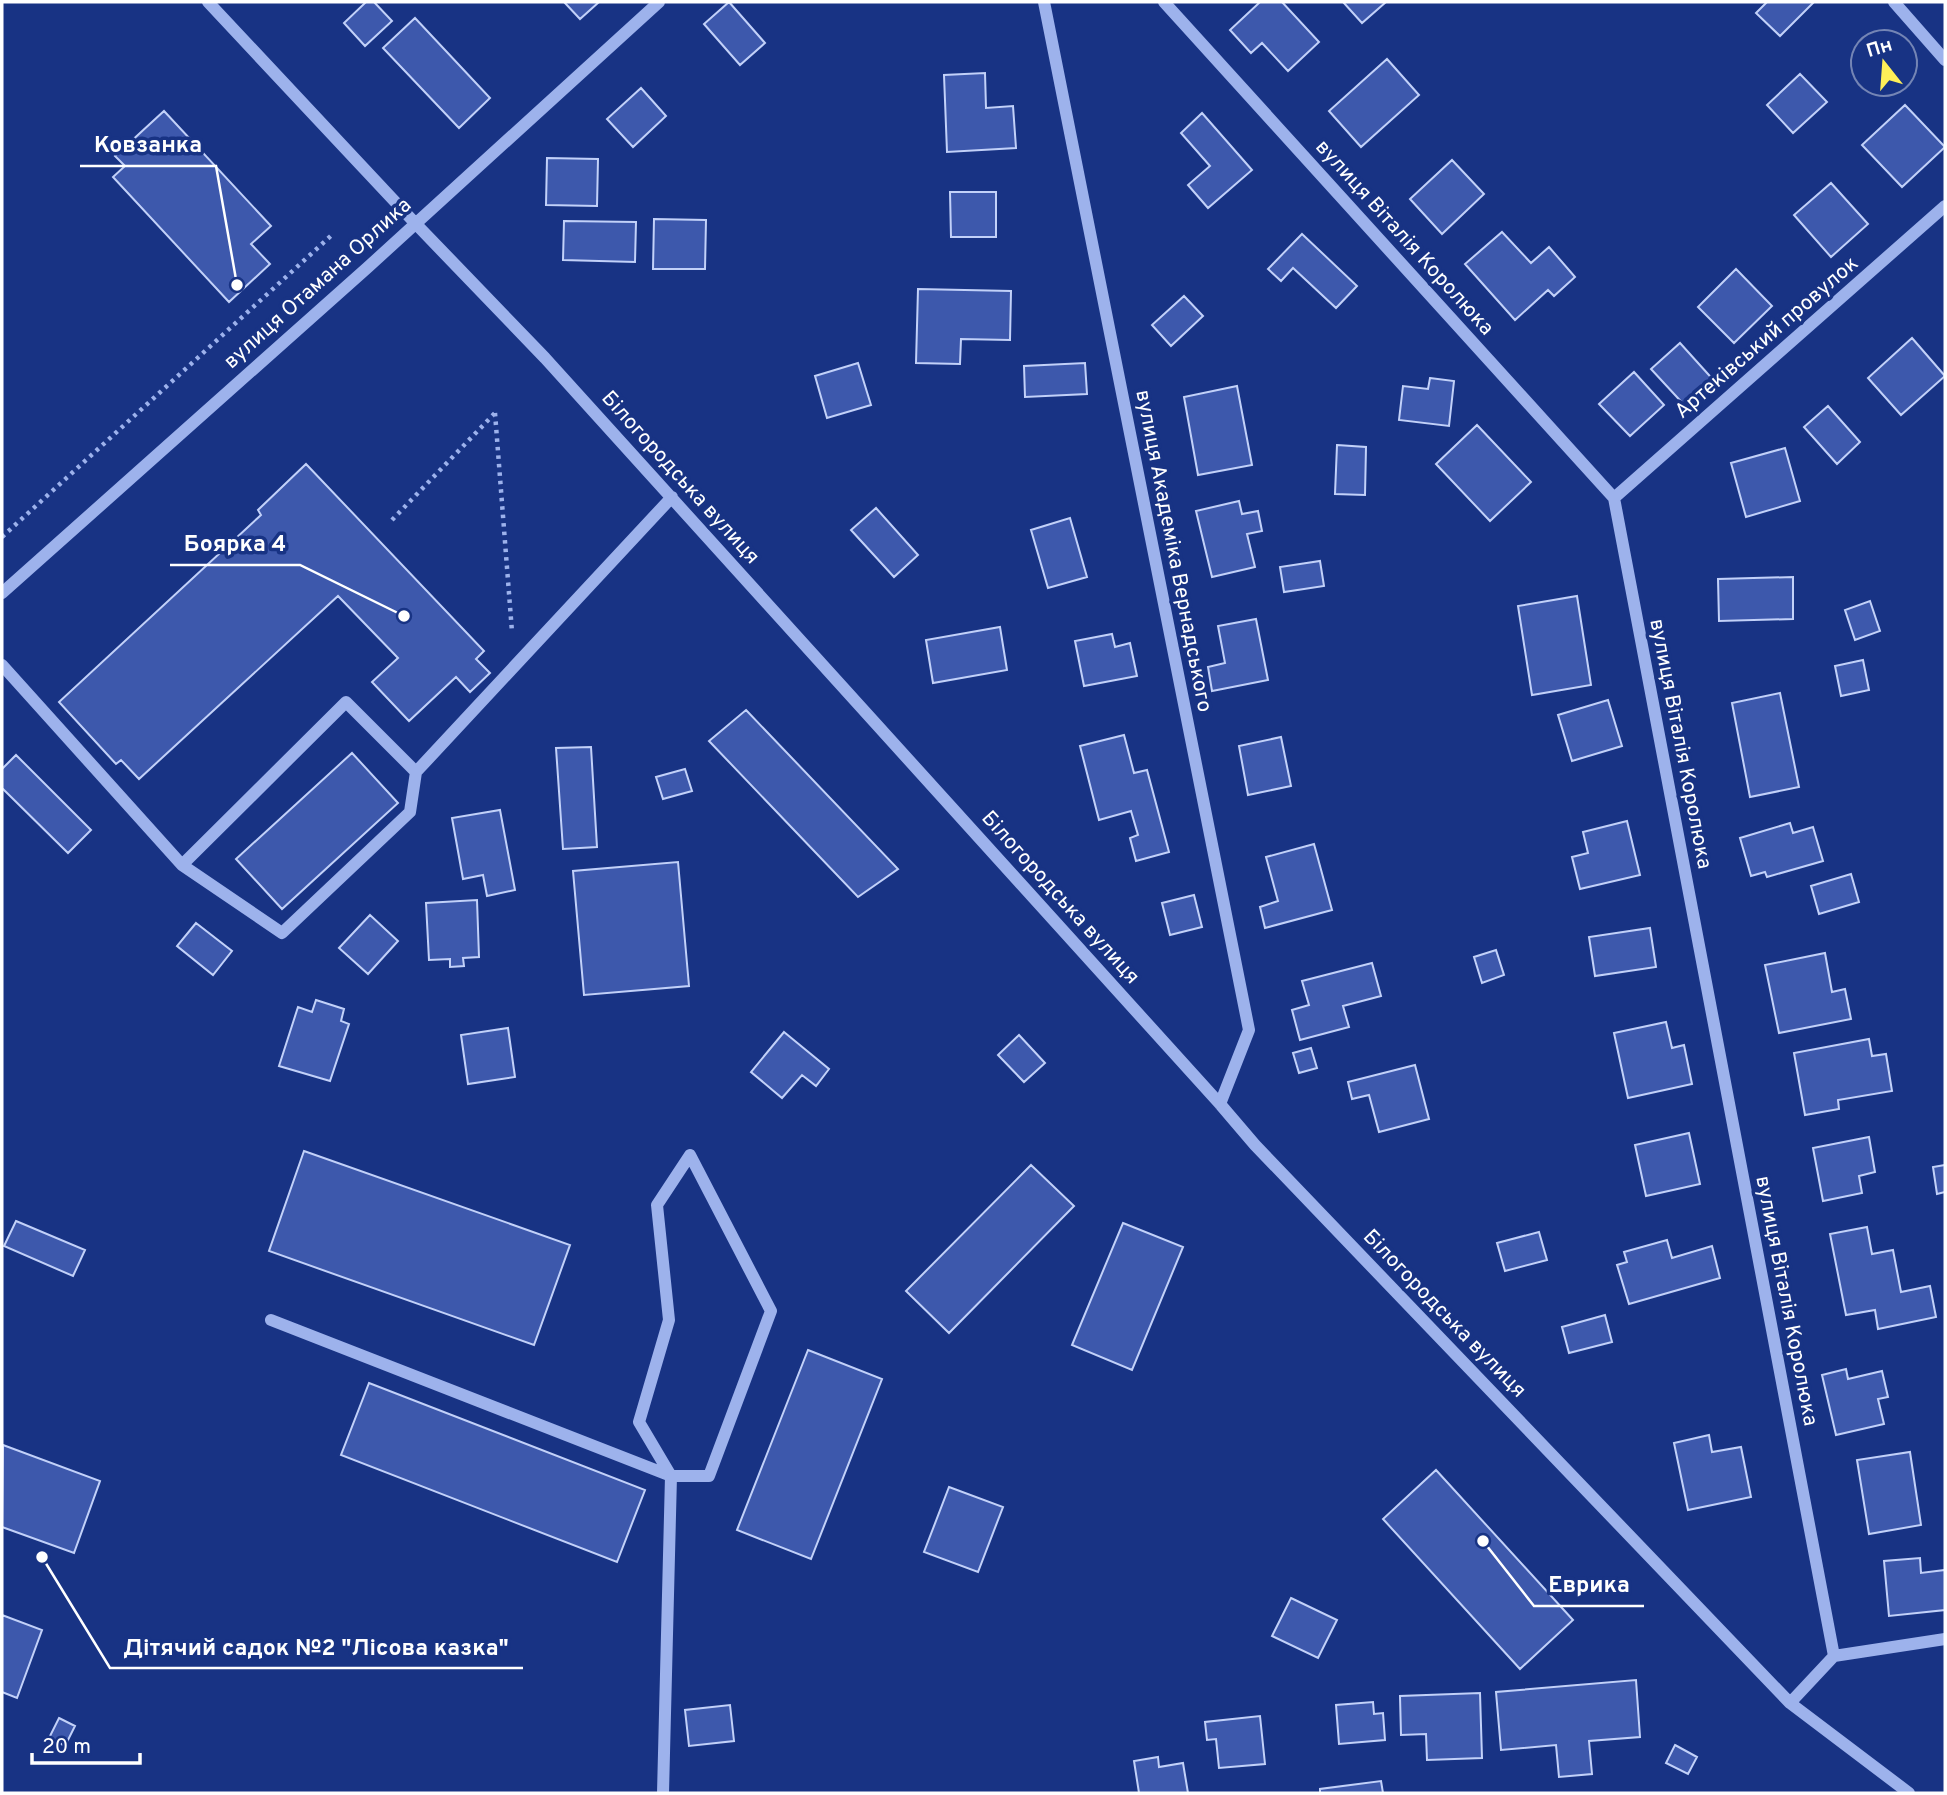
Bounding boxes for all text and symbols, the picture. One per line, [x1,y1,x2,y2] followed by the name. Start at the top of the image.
[1849,28,1919,98] north arrow
[1864,33,1895,64] text: Пн
[80,122,216,166] callout: Ковзанка
[94,132,202,161] text: Ковзанка
[1309,134,1499,342] street label: вулиця Віталія Королюка
[218,193,418,375] street label: вулиця Отамана Орлика
[1669,251,1865,425] street label: Артеківський провулок
[595,386,765,570] street label: Білогородська вулиця
[1128,388,1218,714] street label: вулиця Академіка Вернадського
[170,521,300,565] callout: Боярка 4
[184,531,286,560] text: Боярка 4
[1642,617,1718,871] street label: вулиця Віталія Королюка
[975,806,1145,990] street label: Білогородська вулиця
[1748,1174,1824,1428] street label: вулиця Віталія Королюка
[1356,1224,1532,1404] street label: Білогородська вулиця
[1534,1562,1644,1606] callout: Еврика
[1548,1572,1630,1601] text: Еврика
[110,1624,523,1668] callout: Дітячий садок №2 "Лісова казка"
[123,1635,509,1664] text: Дітячий садок №2 "Лісова казка"
[32,1722,140,1766] scale bar
[42,1734,91,1761] text: 20 m

